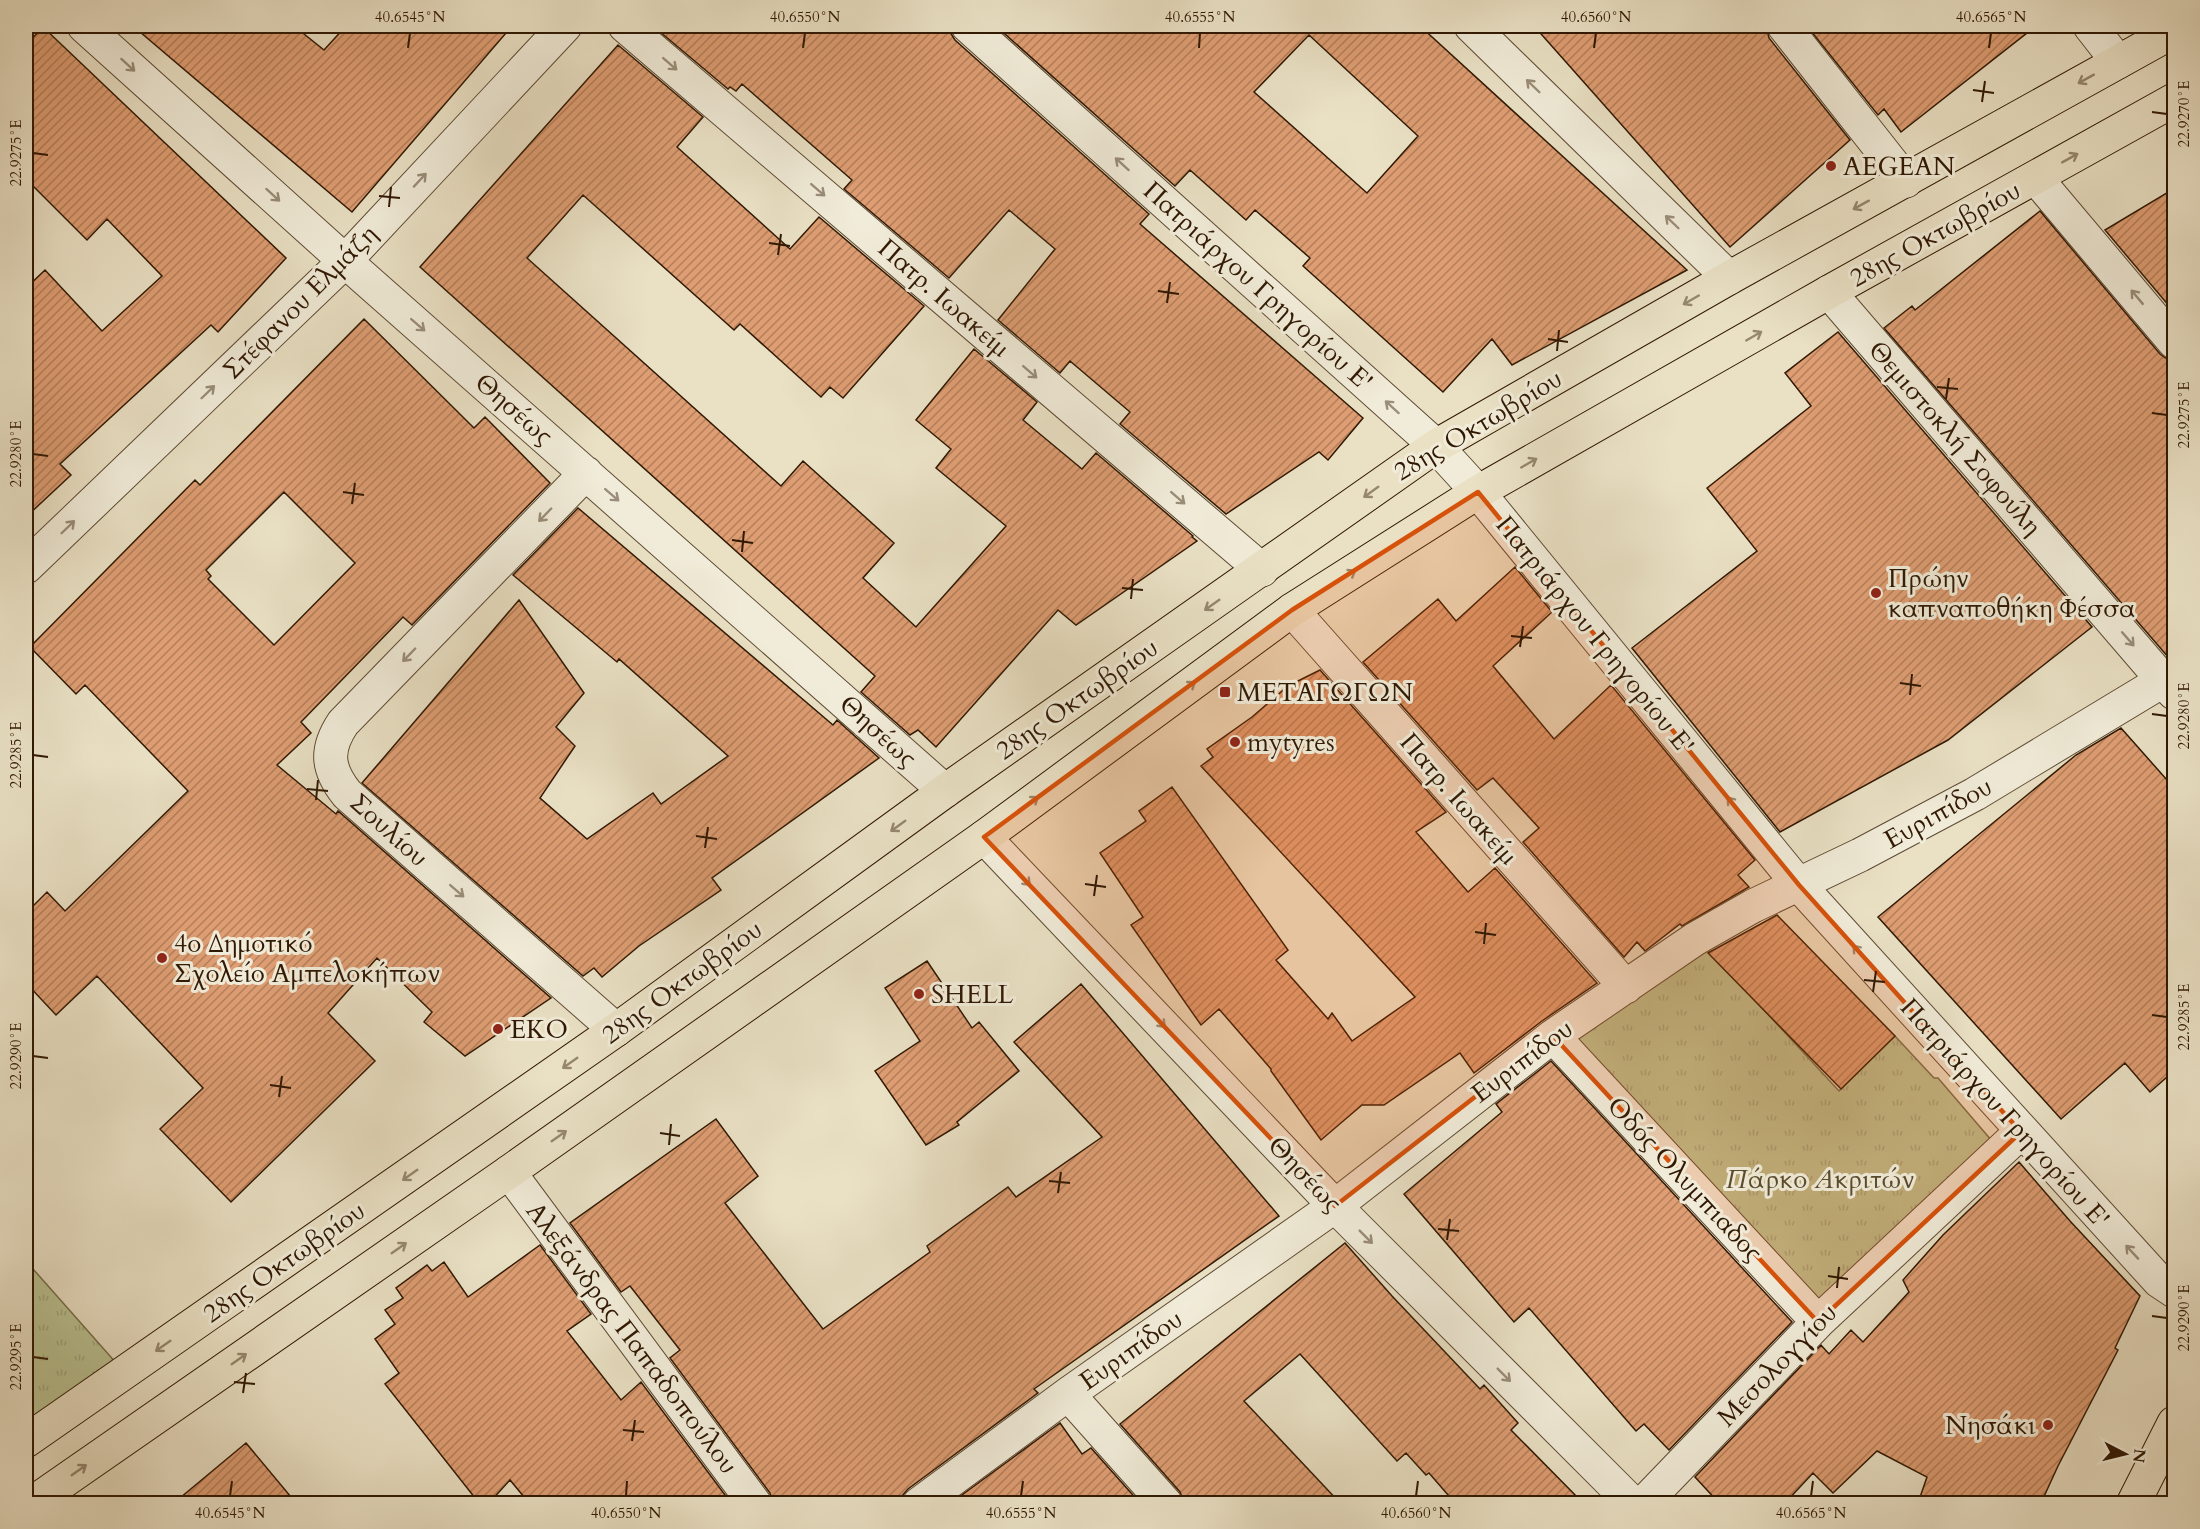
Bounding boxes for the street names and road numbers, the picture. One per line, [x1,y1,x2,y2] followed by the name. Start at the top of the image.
[1136,173,1380,399] street label: Πατριάρχου Γρηγορίου Ε'
[1843,173,2027,295] street label: 28ης Οκτωβρίου
[215,217,385,387] street label: Στέφανου Ελμάζη
[870,231,1018,365] street label: Πατρ. Ιωακείμ
[1861,333,2049,543] street label: Θεμιστοκλή Σοφούλη
[1387,361,1569,489] street label: 28ης Οκτωβρίου
[467,365,561,453] street label: Θησέως
[1488,508,1702,762] street label: Πατριάρχου Γρηγορίου Ε'
[989,630,1165,768] street label: 28ης Οκτωβρίου
[832,687,924,775] street label: Θησέως
[1392,725,1526,873] street label: Πατρ. Ιωακείμ
[1878,769,1998,857] street label: Ευριπίδου
[342,786,436,874] street label: Σουλίου
[595,912,769,1052] street label: 28ης Οκτωβρίου
[1892,991,2118,1235] street label: Πατριάρχου Γρηγορίου Ε'
[1464,1011,1580,1111] street label: Ευριπίδου
[1599,1089,1771,1269] street label: Οδός Ολυμπιαδος
[1260,1128,1350,1220] street label: Θησέως
[196,1193,372,1331] street label: 28ης Οκτωβρίου
[518,1195,746,1481] street label: Αλεξάνδρας Παπαδοπούλου
[1709,1296,1845,1434] street label: Μεσολογγίου
[1072,1302,1190,1398] street label: Ευριπίδου

